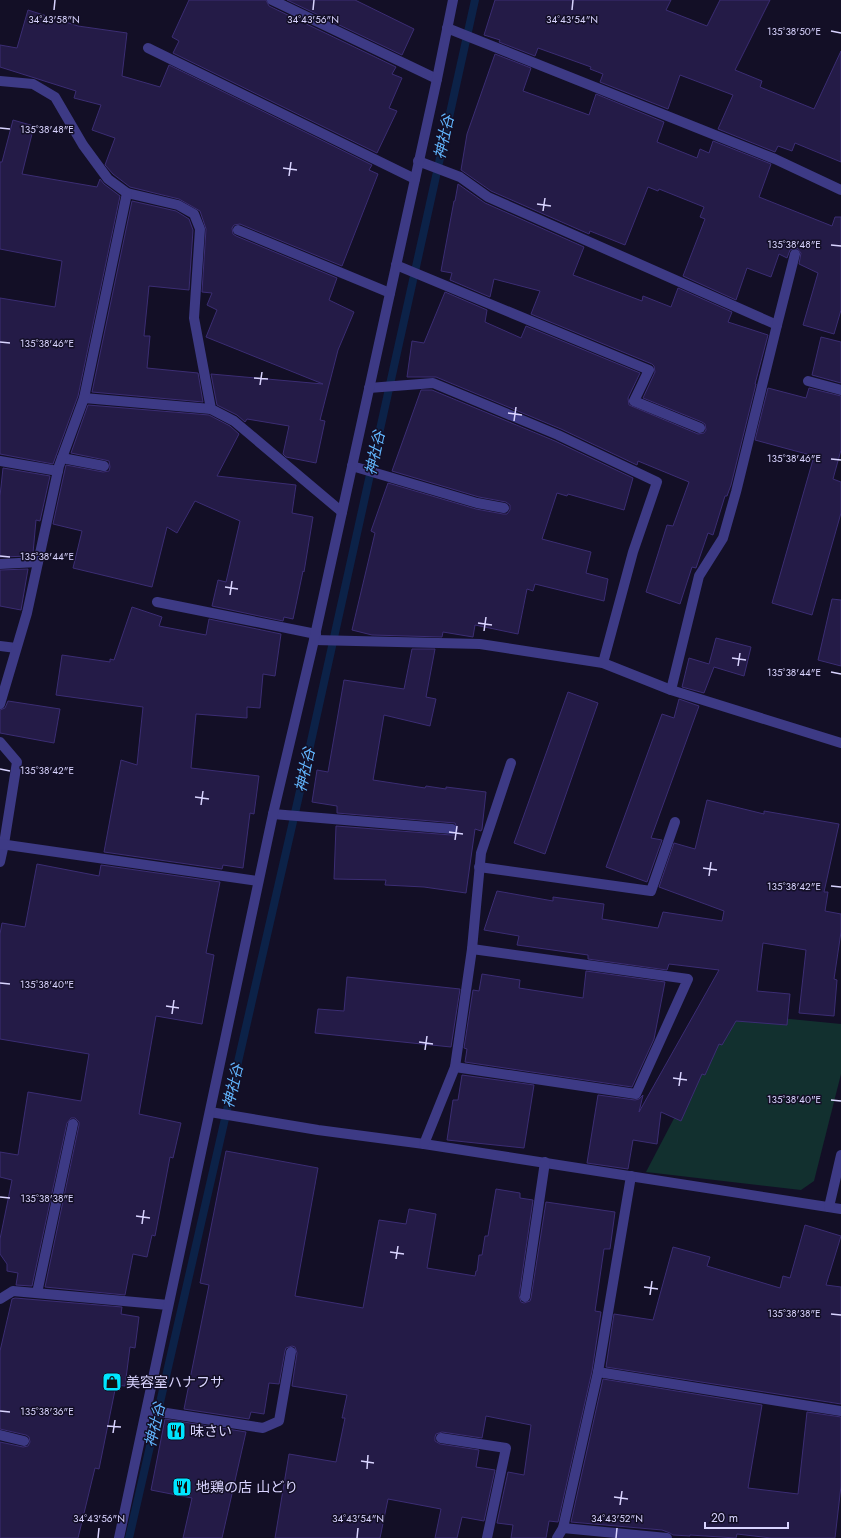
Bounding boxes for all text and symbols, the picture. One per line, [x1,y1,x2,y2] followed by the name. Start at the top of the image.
[28,12,80,27] text: 34°43'58"N
[287,12,339,27] text: 34°43'56"N
[546,12,598,27] text: 34°43'54"N
[767,24,821,39] text: 135°38'50"E
[429,111,460,161] water label: 神社谷
[20,122,74,137] text: 135°38'48"E
[767,237,821,252] text: 135°38'48"E
[20,336,74,351] text: 135°38'46"E
[360,427,391,477] water label: 神社谷
[767,451,821,466] text: 135°38'46"E
[20,549,74,564] text: 135°38'44"E
[767,665,821,680] text: 135°38'44"E
[290,744,321,794] water label: 神社谷
[20,763,74,778] text: 135°38'42"E
[767,879,821,894] text: 135°38'42"E
[20,977,74,992] text: 135°38'40"E
[217,1060,249,1110] water label: 神社谷
[767,1092,821,1107] text: 135°38'40"E
[20,1191,74,1206] text: 135°38'38"E
[767,1306,821,1321] text: 135°38'38"E
[101,1371,123,1393] shop icon: 美容室ハナフサ
[126,1372,224,1392] place label: 美容室ハナフサ
[139,1399,171,1449] water label: 神社谷
[20,1404,74,1419] text: 135°38'36"E
[165,1420,187,1442] restaurant icon: 味さい
[190,1421,232,1441] place label: 味さい
[171,1476,193,1498] restaurant icon: 地鶏の店 山どり
[196,1477,298,1497] place label: 地鶏の店 山どり
[705,1504,788,1530] scale bar
[711,1509,738,1527] text: 20 m
[73,1511,125,1526] text: 34°43'56"N
[332,1511,384,1526] text: 34°43'54"N
[591,1511,643,1526] text: 34°43'52"N

